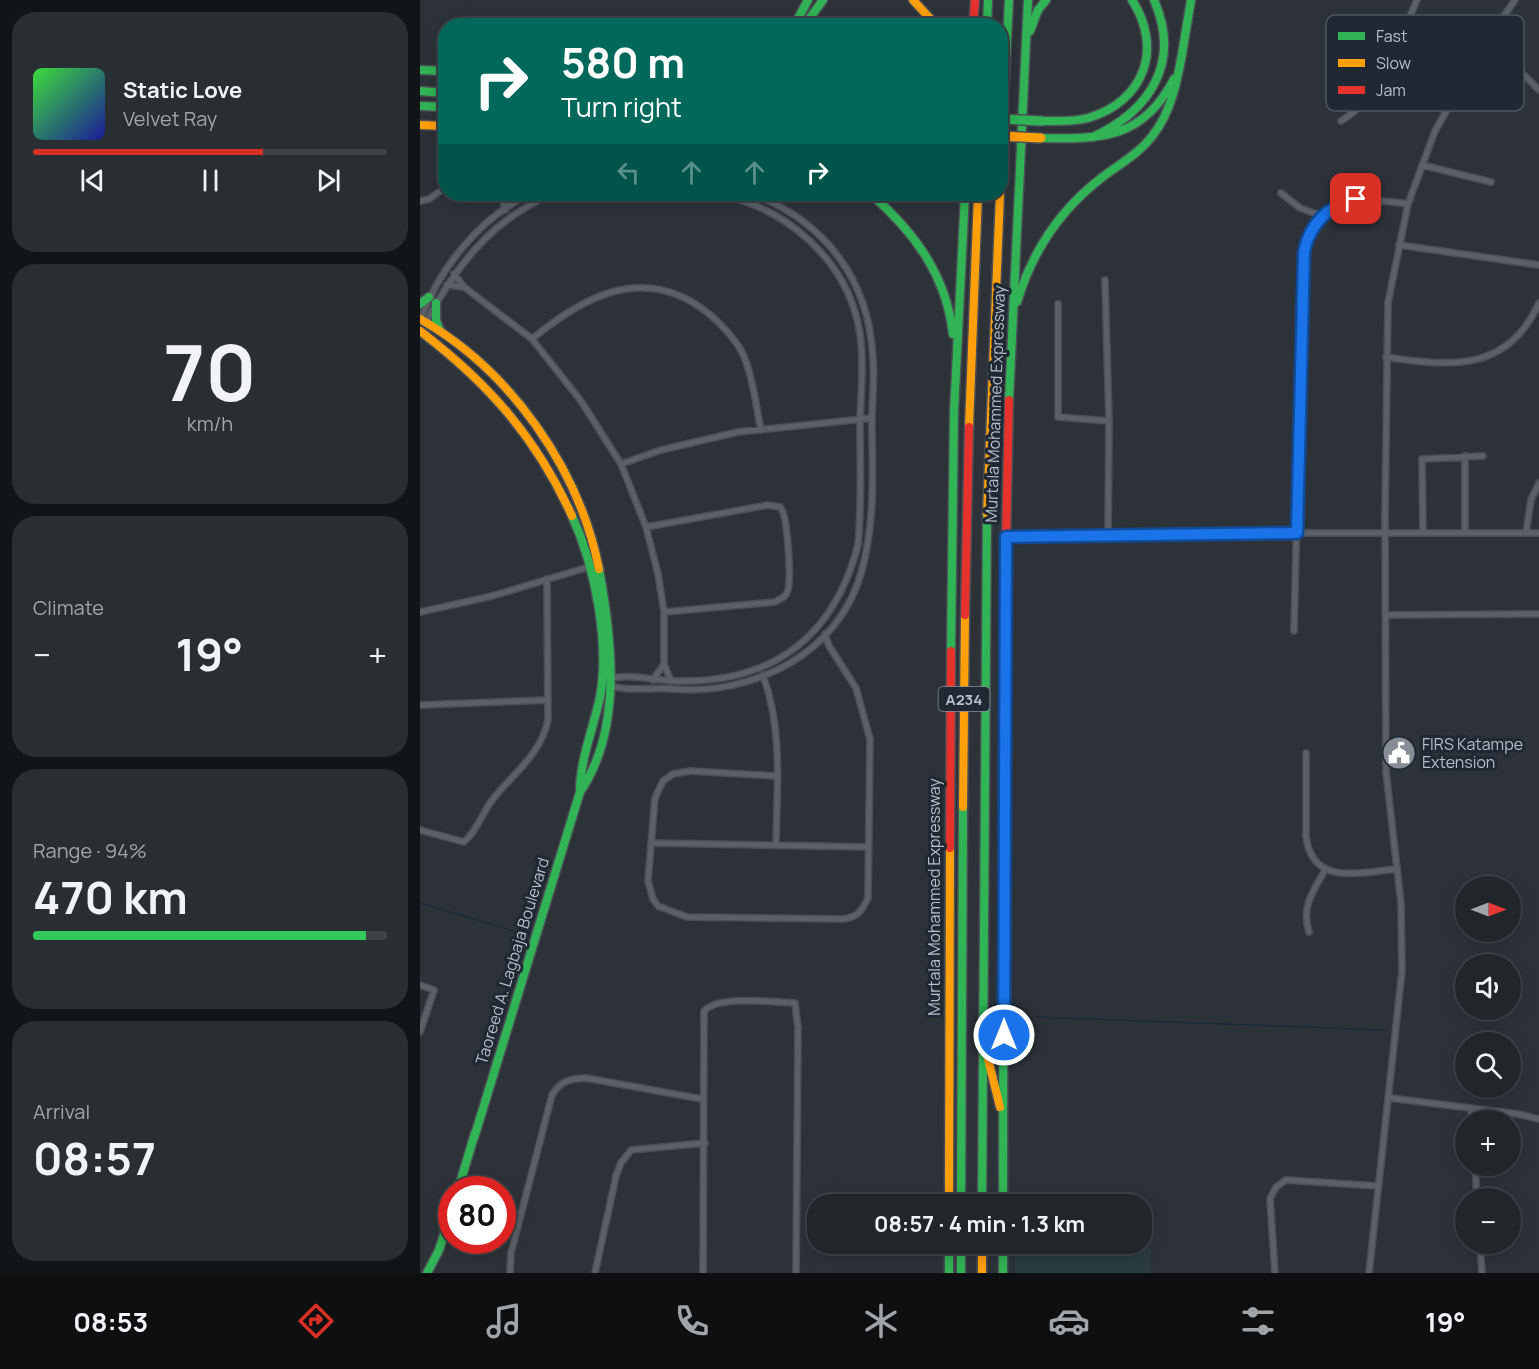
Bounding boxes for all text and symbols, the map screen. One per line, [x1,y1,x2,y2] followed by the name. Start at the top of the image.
[1326,15,1524,111] legend
[1376,25,1407,47] text: Fast
[561,33,685,91] text: 580 m
[462,42,540,120] icon: right
[1376,52,1411,74] text: Slow
[123,75,242,105] text: Static Love
[1376,79,1406,101] text: Jam
[561,88,682,125] text: Turn right
[123,105,217,132] text: Velvet Ray
[612,156,645,189] icon: left
[675,156,708,189] icon: ahead
[738,156,771,189] icon: ahead
[801,156,834,189] icon: right
[76,164,109,197] icon: previous
[194,164,227,197] icon: pause
[312,164,345,197] icon: next
[1330,173,1381,224] pin
[1339,182,1372,215] icon: arrive
[980,284,1010,523] street label: Murtala Mohammed Expressway
[164,318,256,424] text: 70
[187,410,233,437] text: km/h
[33,594,104,621] text: Climate
[175,623,243,685] text: 19°
[33,632,51,677] text: −
[368,632,387,677] text: +
[938,687,990,711] road number: A234
[1422,733,1523,773] place label: FIRS Katampe Extension
[1381,735,1417,771] public building icon: FIRS Katampe Extension
[923,778,945,1016] street label: Murtala Mohammed Expressway
[33,837,147,864] text: Range · 94%
[470,855,554,1067] street label: Taoreed A. Lagbaja Boulevard
[33,866,188,928] text: 470 km
[1455,876,1521,942] north arrow
[1455,876,1521,1254] map controls
[1455,954,1521,1020] button: sound
[972,1003,1036,1067] position arrow
[1455,1032,1521,1098] button: search
[33,1098,90,1125] text: Arrival
[1455,1110,1521,1176] button: +
[33,1127,156,1189] text: 08:57
[438,1176,516,1254] speed limit sign: 80
[1455,1188,1521,1254] button: −
[874,1209,1085,1239] text: 08:57 · 4 min · 1.3 km
[295,1300,337,1342] icon: directions
[483,1300,525,1342] icon: music
[671,1300,713,1342] icon: phone
[860,1300,902,1342] icon: climate
[1048,1300,1090,1342] icon: car
[1237,1300,1279,1342] icon: filters
[73,1303,148,1340] text: 08:53
[1425,1303,1466,1340] text: 19°

